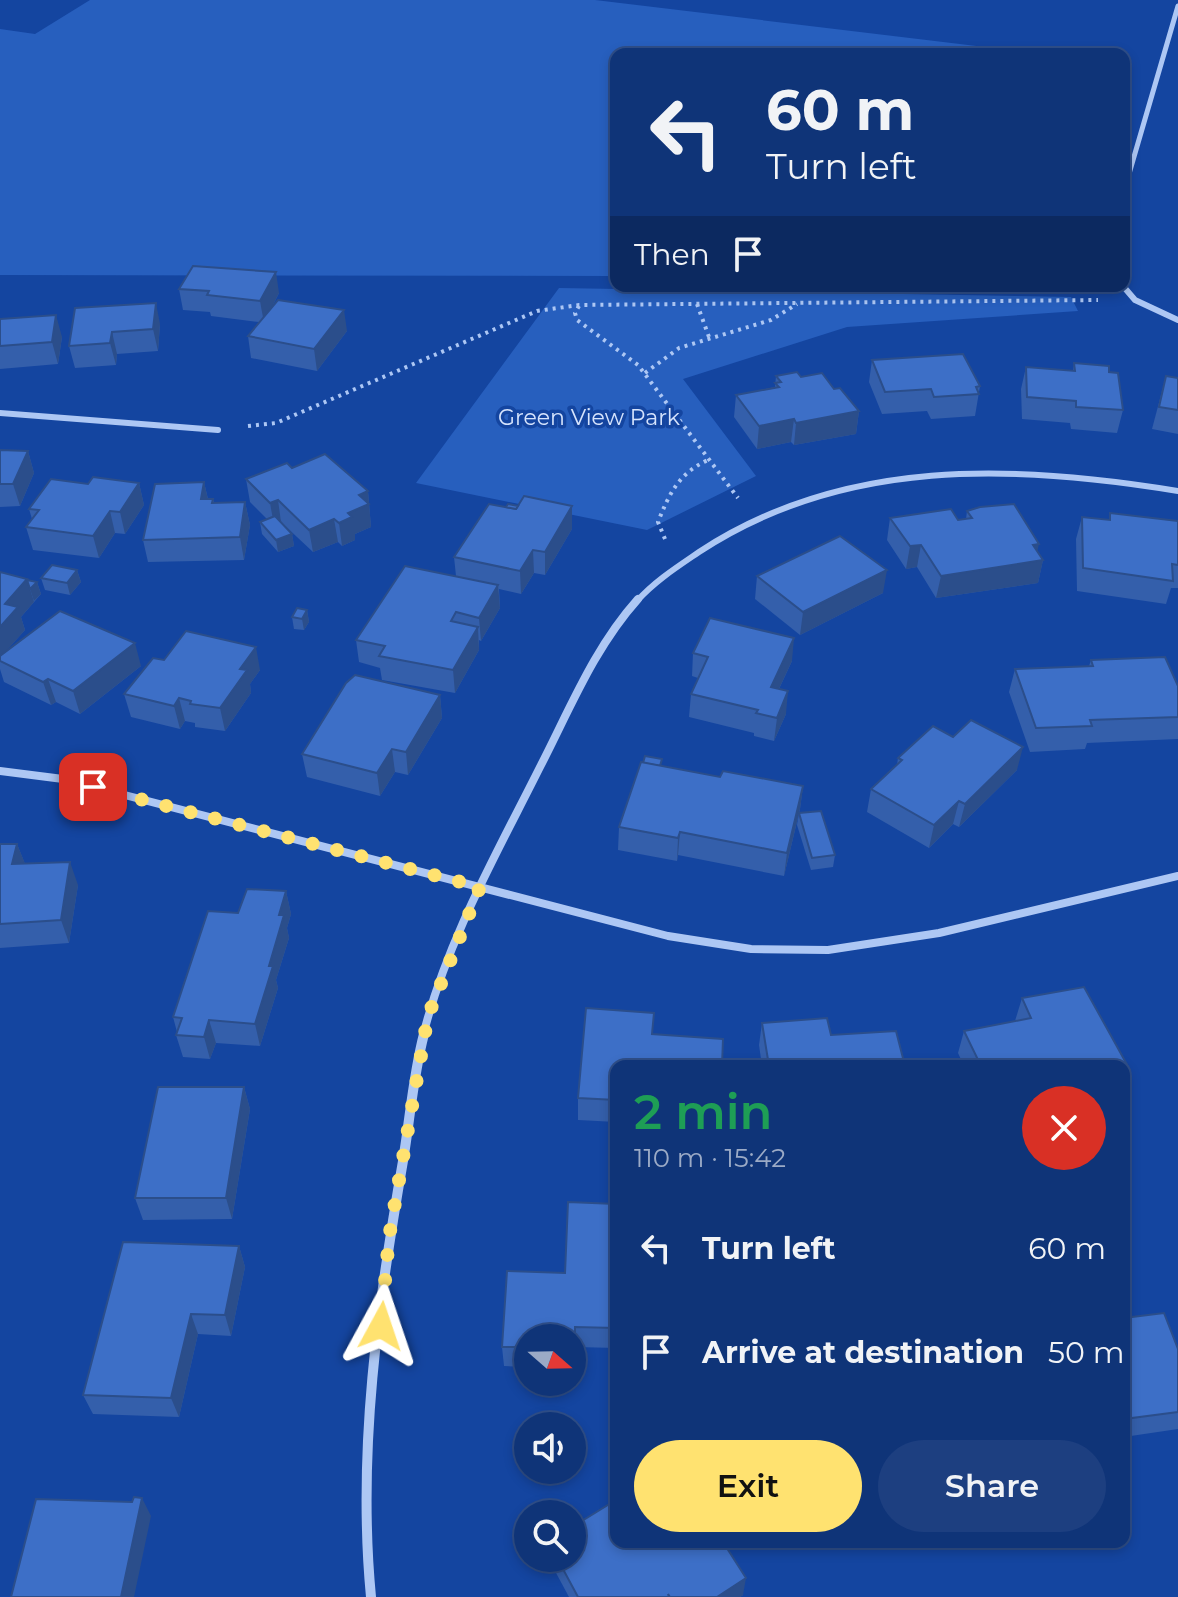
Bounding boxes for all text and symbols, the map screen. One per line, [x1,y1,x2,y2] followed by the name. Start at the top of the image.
[766,76,914,144] text: 60 m
[634,80,738,184] icon: left
[766,144,917,188] text: Turn left
[726,232,770,276] icon: arrive
[634,236,710,273] text: Then
[498,404,681,431] park label: Green View Park
[59,753,127,821] pin
[71,765,115,809] icon: arrive
[634,1083,772,1141] text: 2 min
[1022,1086,1106,1170] button: close
[634,1142,786,1174] text: 110 m · 15:42
[634,1226,678,1270] icon: left
[702,1230,835,1267] text: Turn left
[1028,1230,1106,1267] text: 60 m
[339,1284,423,1368] position arrow
[514,1324,586,1396] north arrow
[514,1324,586,1572] map controls
[634,1330,678,1374] icon: arrive
[702,1334,1024,1371] text: Arrive at destination
[1048,1334,1125,1371] text: 50 m
[514,1412,586,1484] button: sound
[634,1440,862,1532] button: Exit
[878,1440,1106,1532] button: Share
[514,1500,586,1572] button: search

